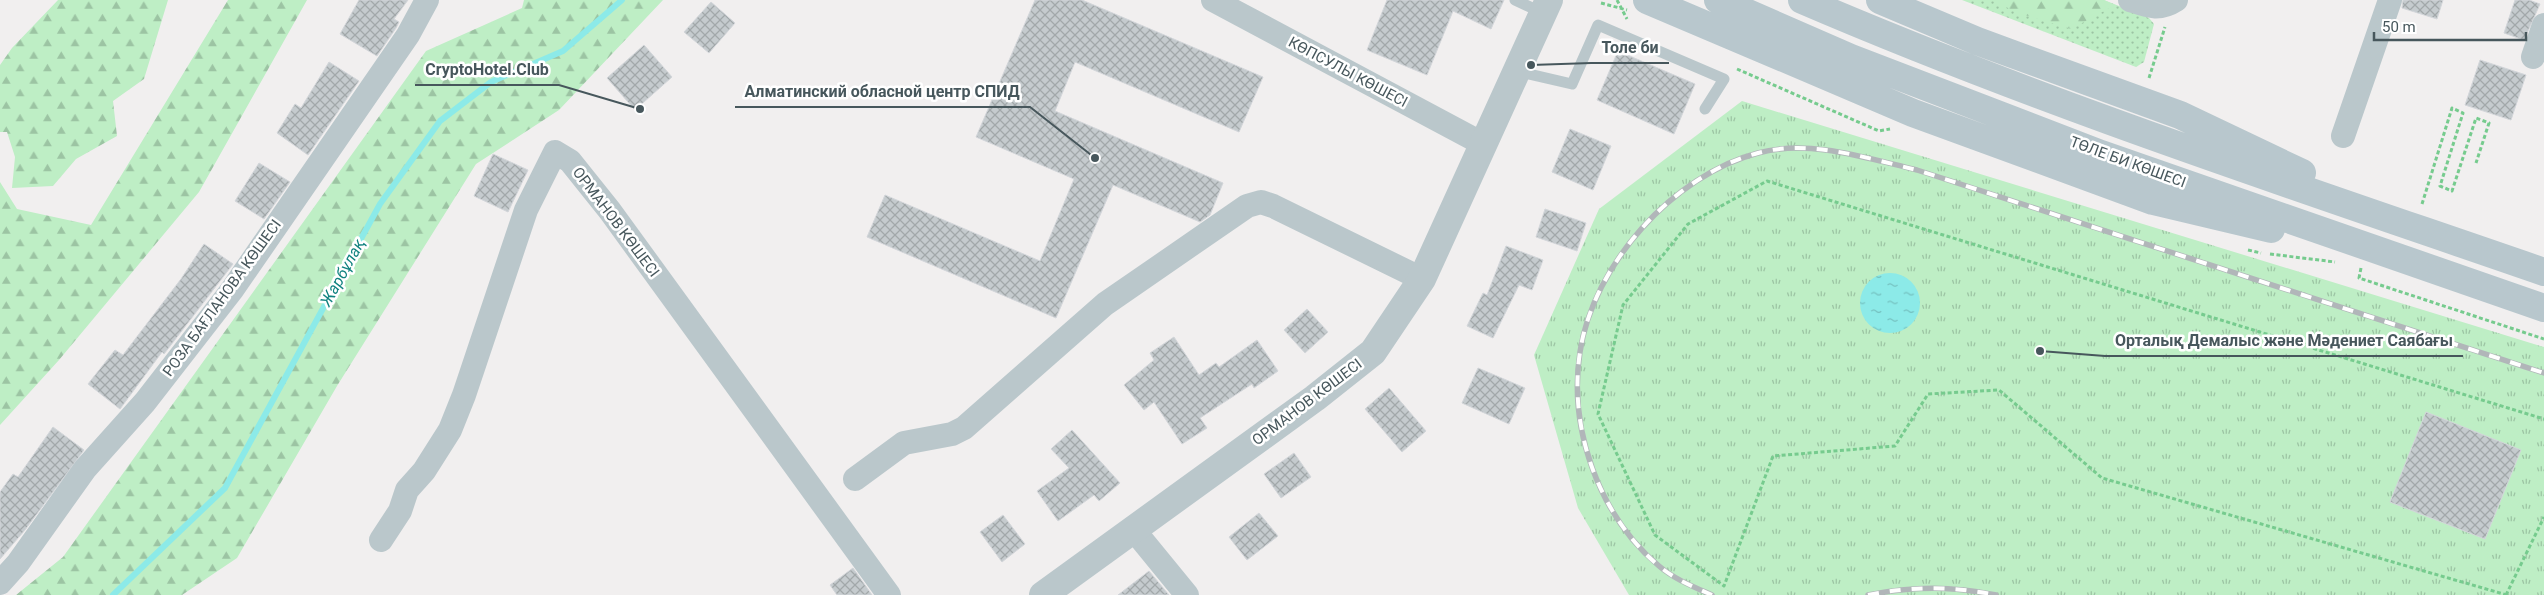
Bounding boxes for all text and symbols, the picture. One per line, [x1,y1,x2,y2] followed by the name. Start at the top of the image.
[2374,10,2526,42] scale bar
[2382,18,2416,36] text: 50 m
[1591,32,1669,63] callout: Толе би
[1285,33,1411,111] street label: КӨПСУЛЫ КӨШЕСІ
[1601,38,1659,57] text: Толе би
[415,54,559,85] callout: CryptoHotel.Club
[425,60,549,79] text: CryptoHotel.Club
[735,76,1030,107] callout: Алматинский обласной центр СПИД
[744,82,1020,101] text: Алматинский обласной центр СПИД
[2068,133,2188,191] street label: ТӨЛЕ БИ КӨШЕСІ
[569,163,663,281] street label: ОРМАНОВ КӨШЕСІ
[159,216,285,380] street label: РОЗА БАҒЛАНОВА КӨШЕСІ
[316,235,369,310] water label: Жарбұлақ
[2105,325,2463,356] callout: Орталық Демалыс және Мәдениет Саябағы
[2115,331,2453,350] text: Орталық Демалыс және Мәдениет Саябағы
[1248,355,1366,449] street label: ОРМАНОВ КӨШЕСІ

